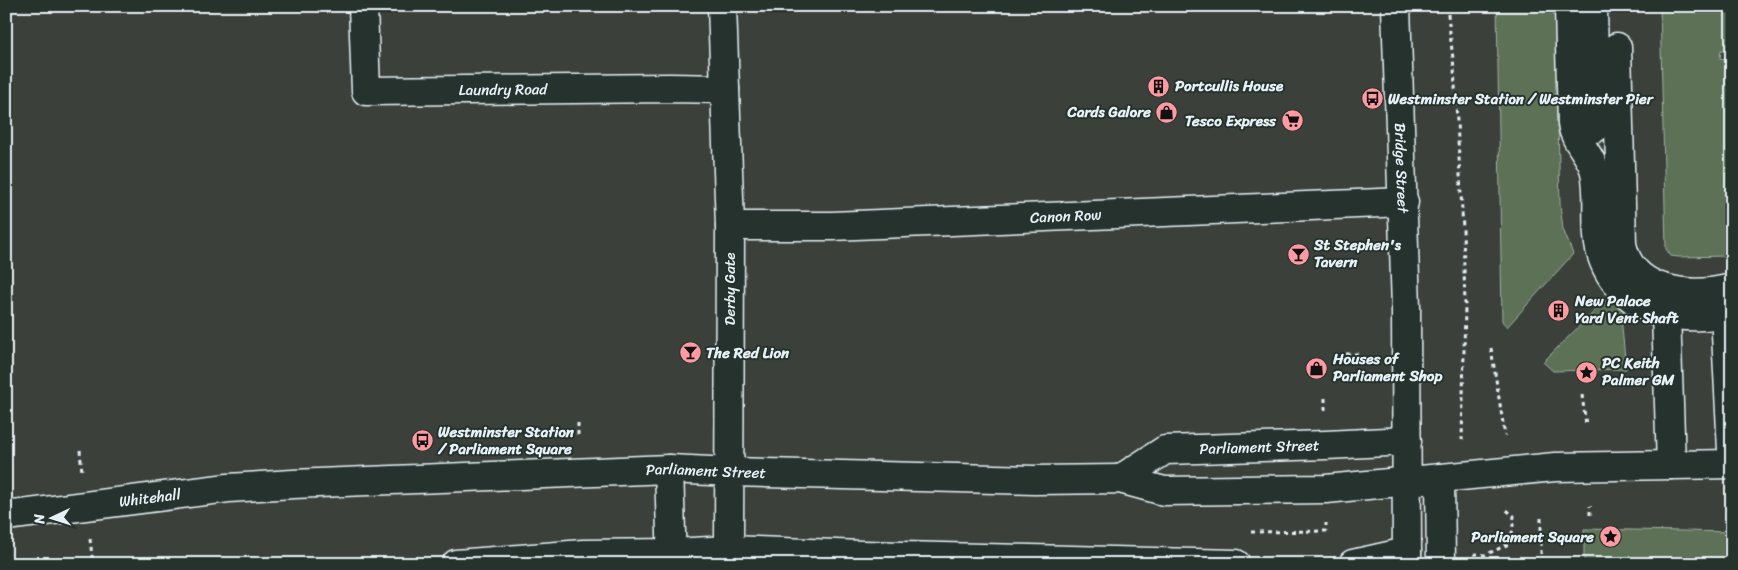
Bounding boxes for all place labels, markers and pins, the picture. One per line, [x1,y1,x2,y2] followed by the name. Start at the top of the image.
[1175,73,1284,99] place label: Portcullis House
[1147,74,1171,98] building icon: Portcullis House
[1388,86,1655,112] place label: Westminster Station / Westminster Pier
[1360,87,1384,111] bus stop icon: Westminster Station / Westminster Pier
[1067,99,1151,125] place label: Cards Galore
[1155,100,1179,124] shop icon: Cards Galore
[1185,108,1277,134] place label: Tesco Express
[1280,109,1304,133] supermarket icon: Tesco Express
[1313,232,1402,275] place label: St Stephen's Tavern
[1286,242,1310,266] bar icon: St Stephen's Tavern
[1574,288,1679,331] place label: New Palace Yard Vent Shaft
[1547,298,1571,322] building icon: New Palace Yard Vent Shaft
[706,340,790,366] place label: The Red Lion
[678,341,702,365] bar icon: The Red Lion
[1332,346,1442,389] place label: Houses of Parliament Shop
[1602,350,1675,393] place label: PC Keith Palmer GM
[1305,356,1329,380] shop icon: Houses of Parliament Shop
[1574,360,1598,384] place icon: PC Keith Palmer GM
[437,419,575,462] place label: Westminster Station / Parliament Square
[410,429,434,453] bus stop icon: Westminster Station / Parliament Square
[1471,524,1594,550] place label: Parliament Square
[1598,525,1622,549] place icon: Parliament Square

